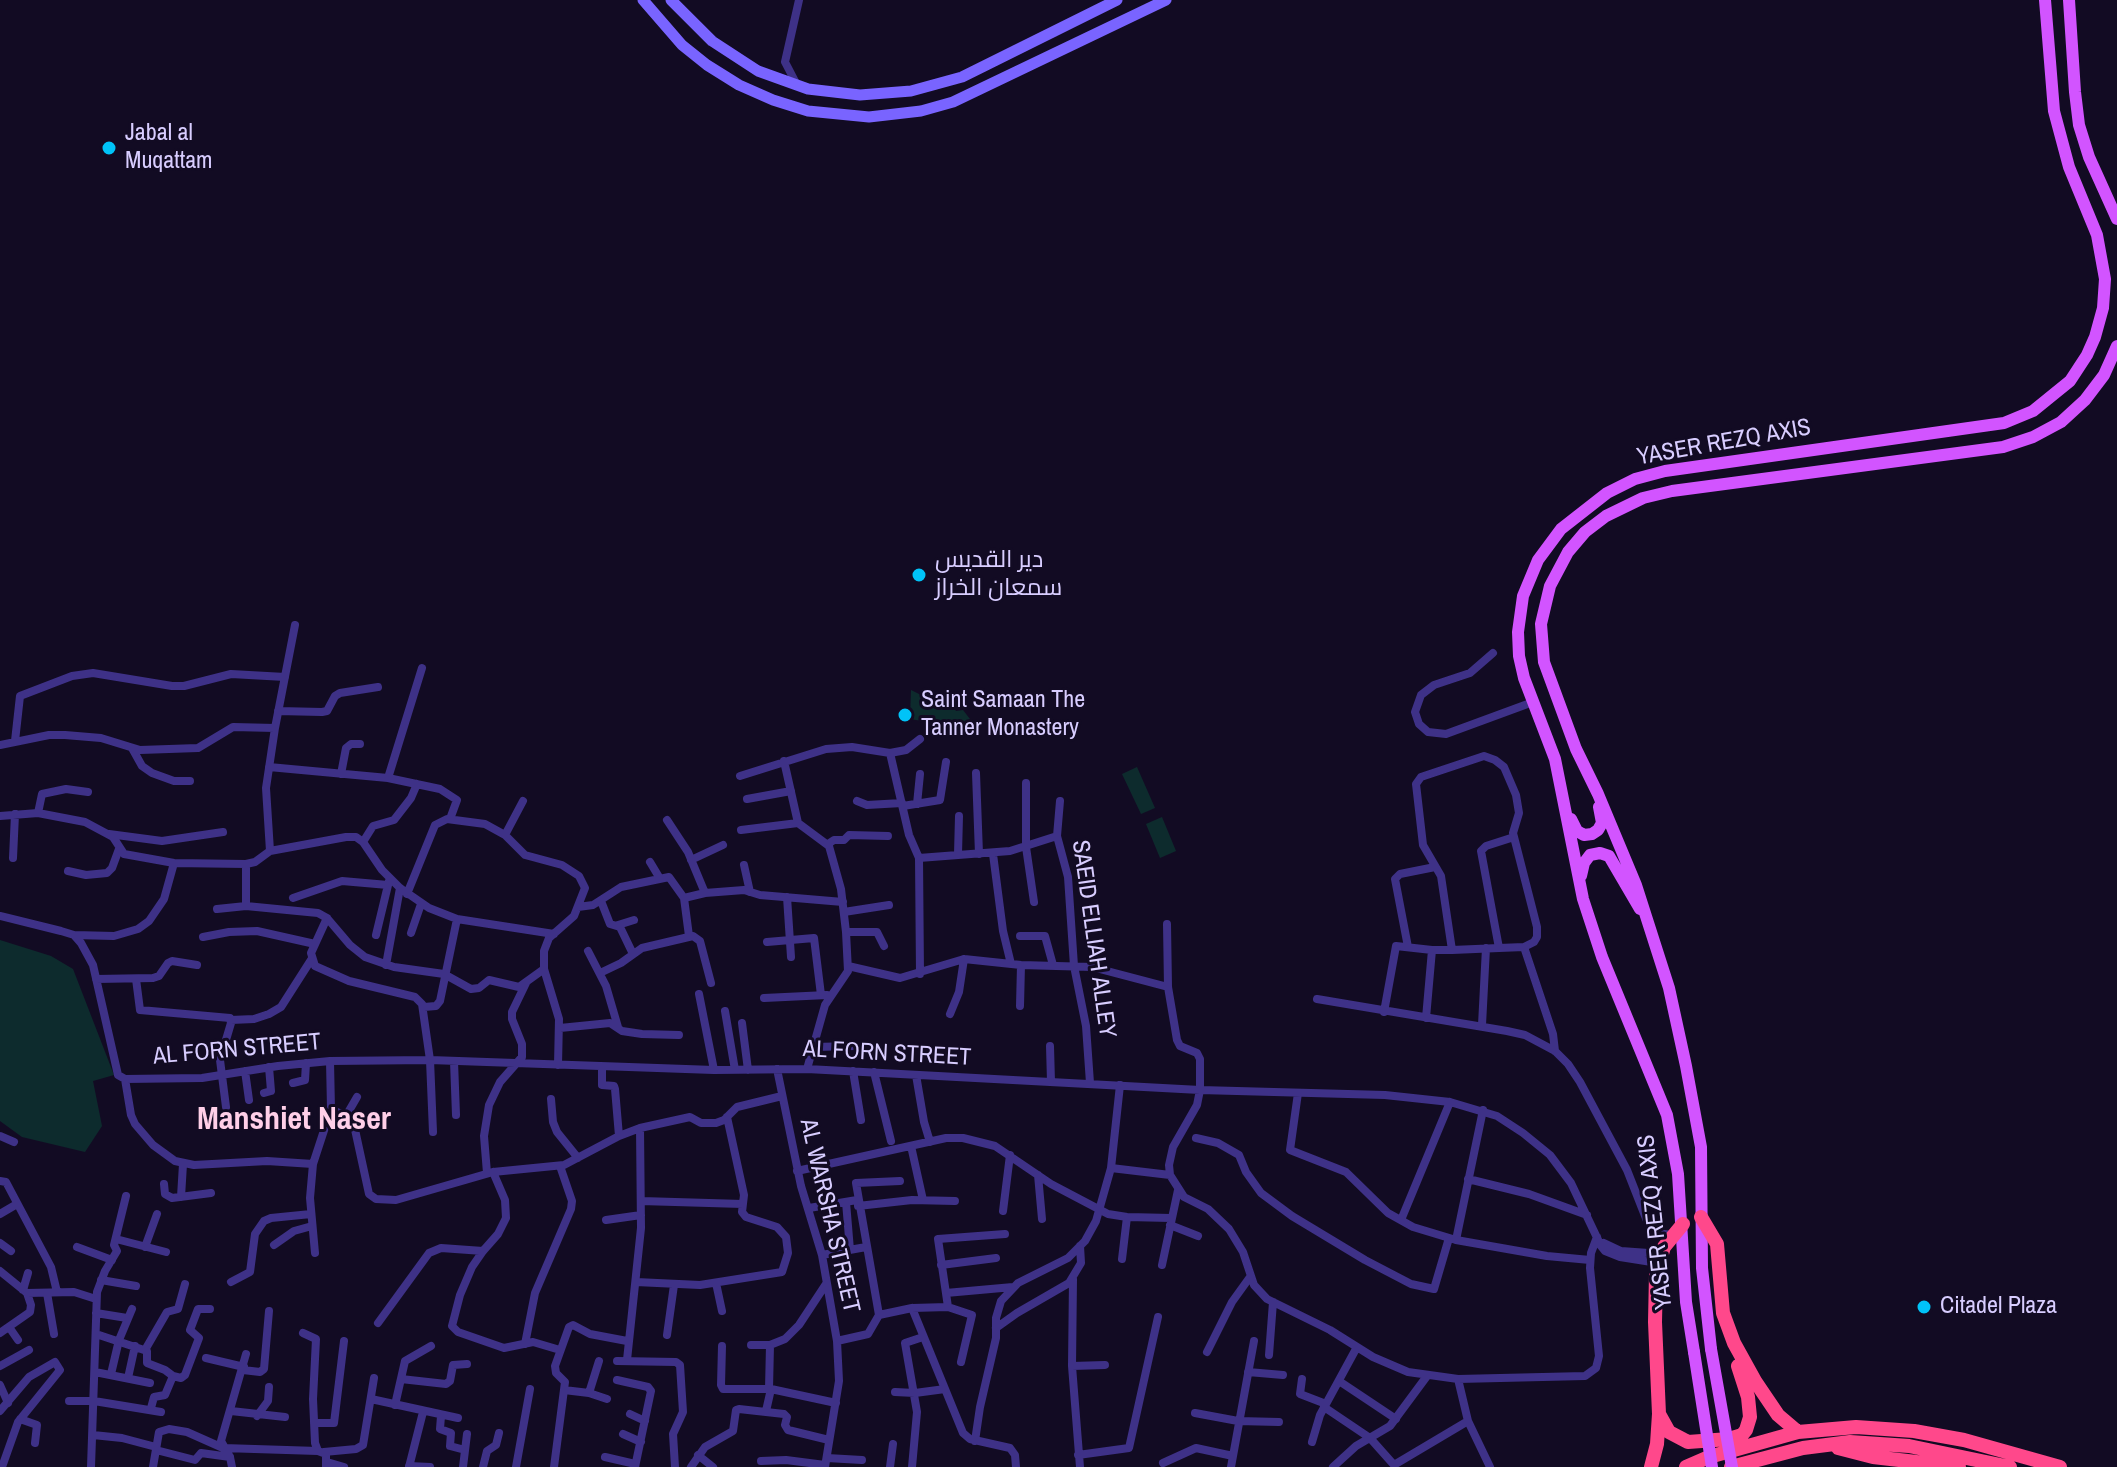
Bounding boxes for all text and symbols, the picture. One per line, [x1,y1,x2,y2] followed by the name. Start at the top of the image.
[125,120,213,176] place label: Jabal al Muqattam
[100,139,118,157] marker: Jabal al Muqattam
[1635,414,1813,472] street label: YASER REZQ AXIS
[935,547,1062,603] place label: دير القديس سمعان الخراز
[910,566,928,584] marker: دير القديس سمعان الخراز
[921,687,1085,743] place label: Saint Samaan The Tanner Monastery
[896,706,914,724] marker: Saint Samaan The Tanner Monastery
[1065,838,1121,1040] street label: SAEID ELLIAH ALLEY
[152,1028,322,1072] street label: AL FORN STREET
[802,1035,972,1073] street label: AL FORN STREET
[197,1101,391,1139] district label: Manshiet Naser
[793,1116,865,1316] street label: AL WARSHA STREET
[1632,1133,1680,1311] street label: YASER REZQ AXIS
[1940,1293,2057,1321] place label: Citadel Plaza
[1915,1298,1933,1316] marker: Citadel Plaza

